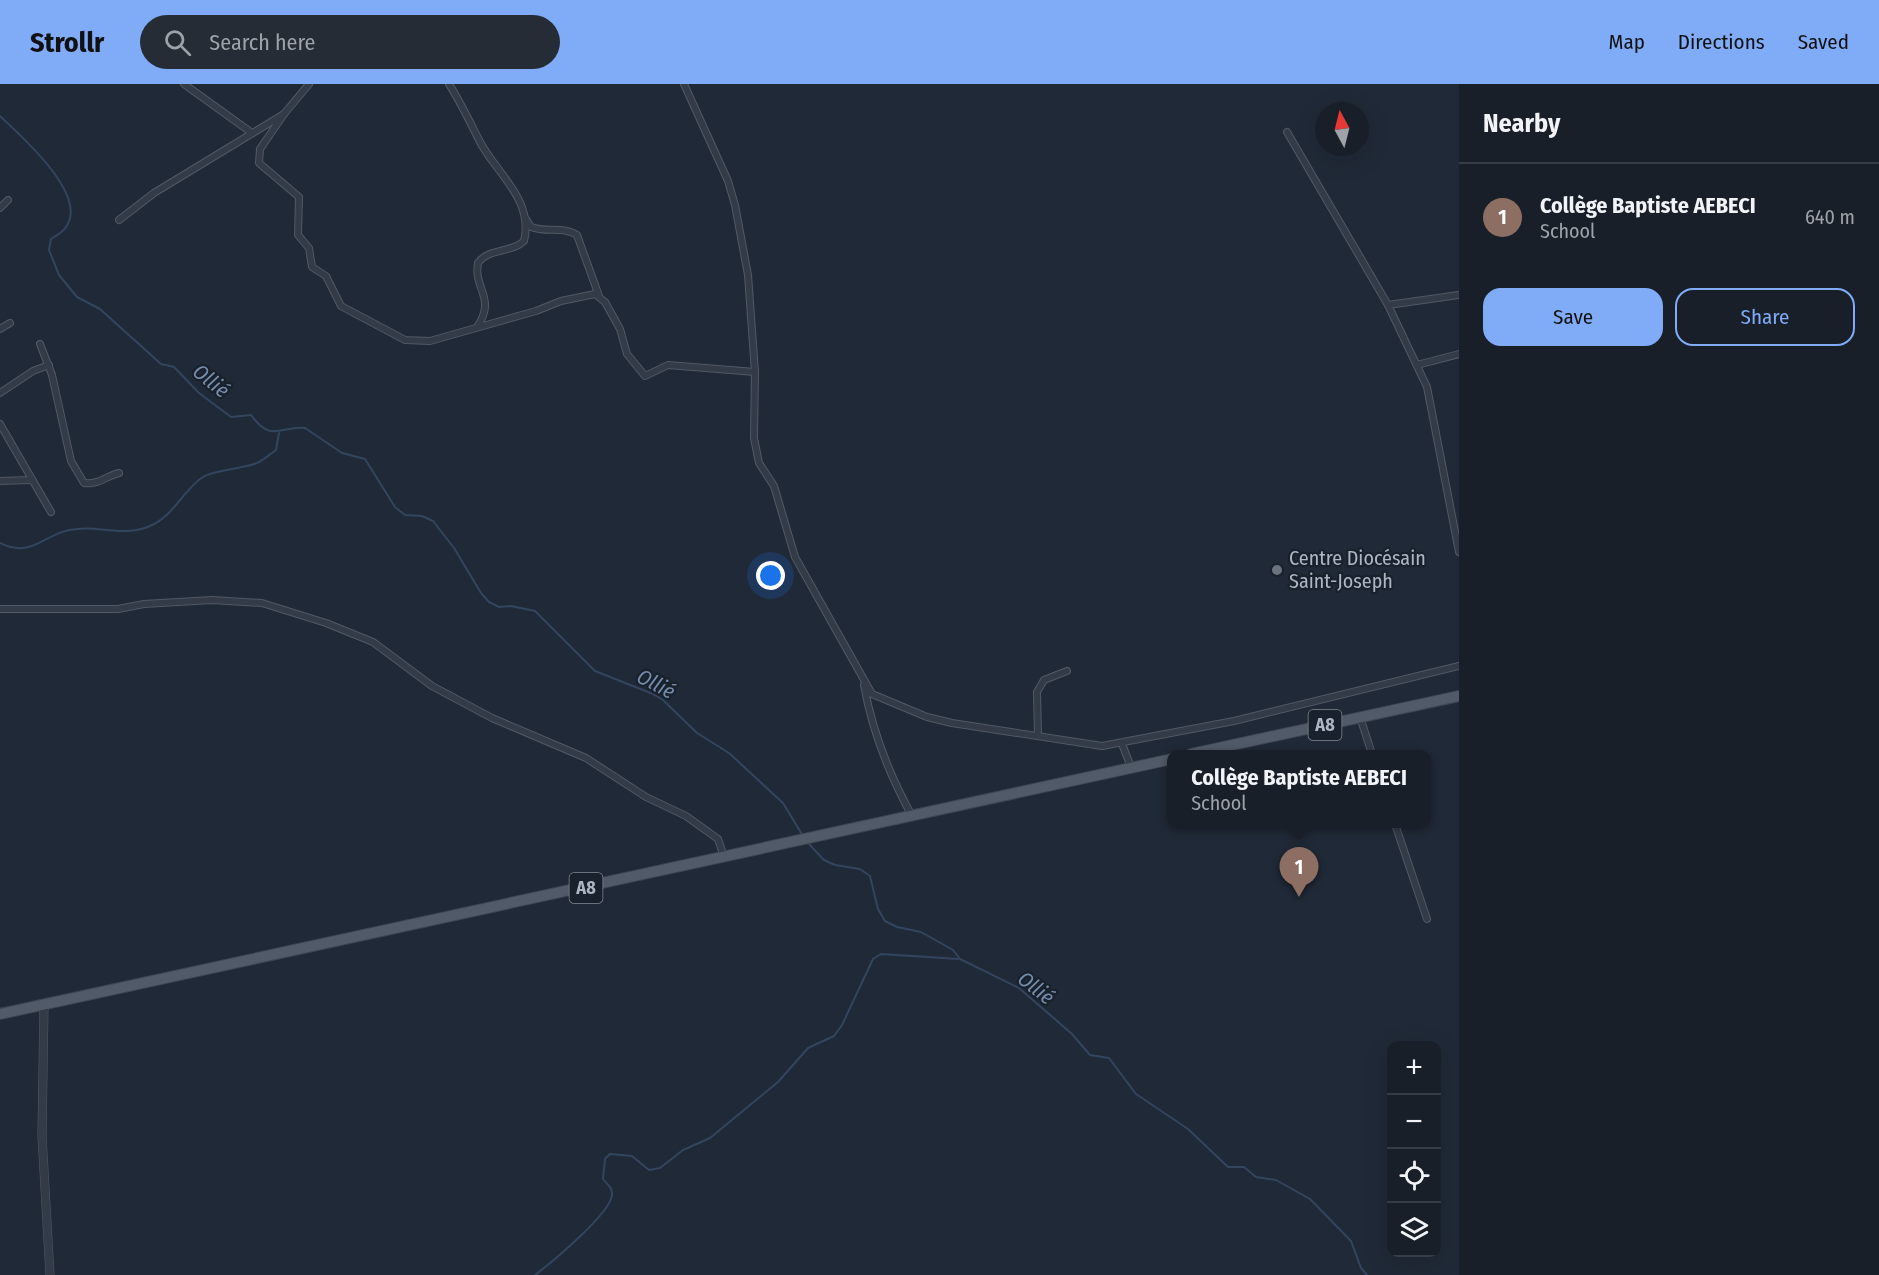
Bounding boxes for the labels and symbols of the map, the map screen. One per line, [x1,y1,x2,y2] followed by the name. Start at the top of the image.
[1315,102,1369,156] north arrow
[188,359,235,404] water label: Ollié
[1289,546,1426,593] place label: Centre Diocésain Saint-Joseph
[756,561,785,590] your location
[1270,563,1284,577] marker: Centre Diocésain Saint-Joseph
[633,663,680,705] water label: Ollié
[1308,710,1342,740] road number: A8
[1280,848,1318,897] pin: 1
[570,873,602,903] road number: A8
[1012,966,1060,1010] water label: Ollié

